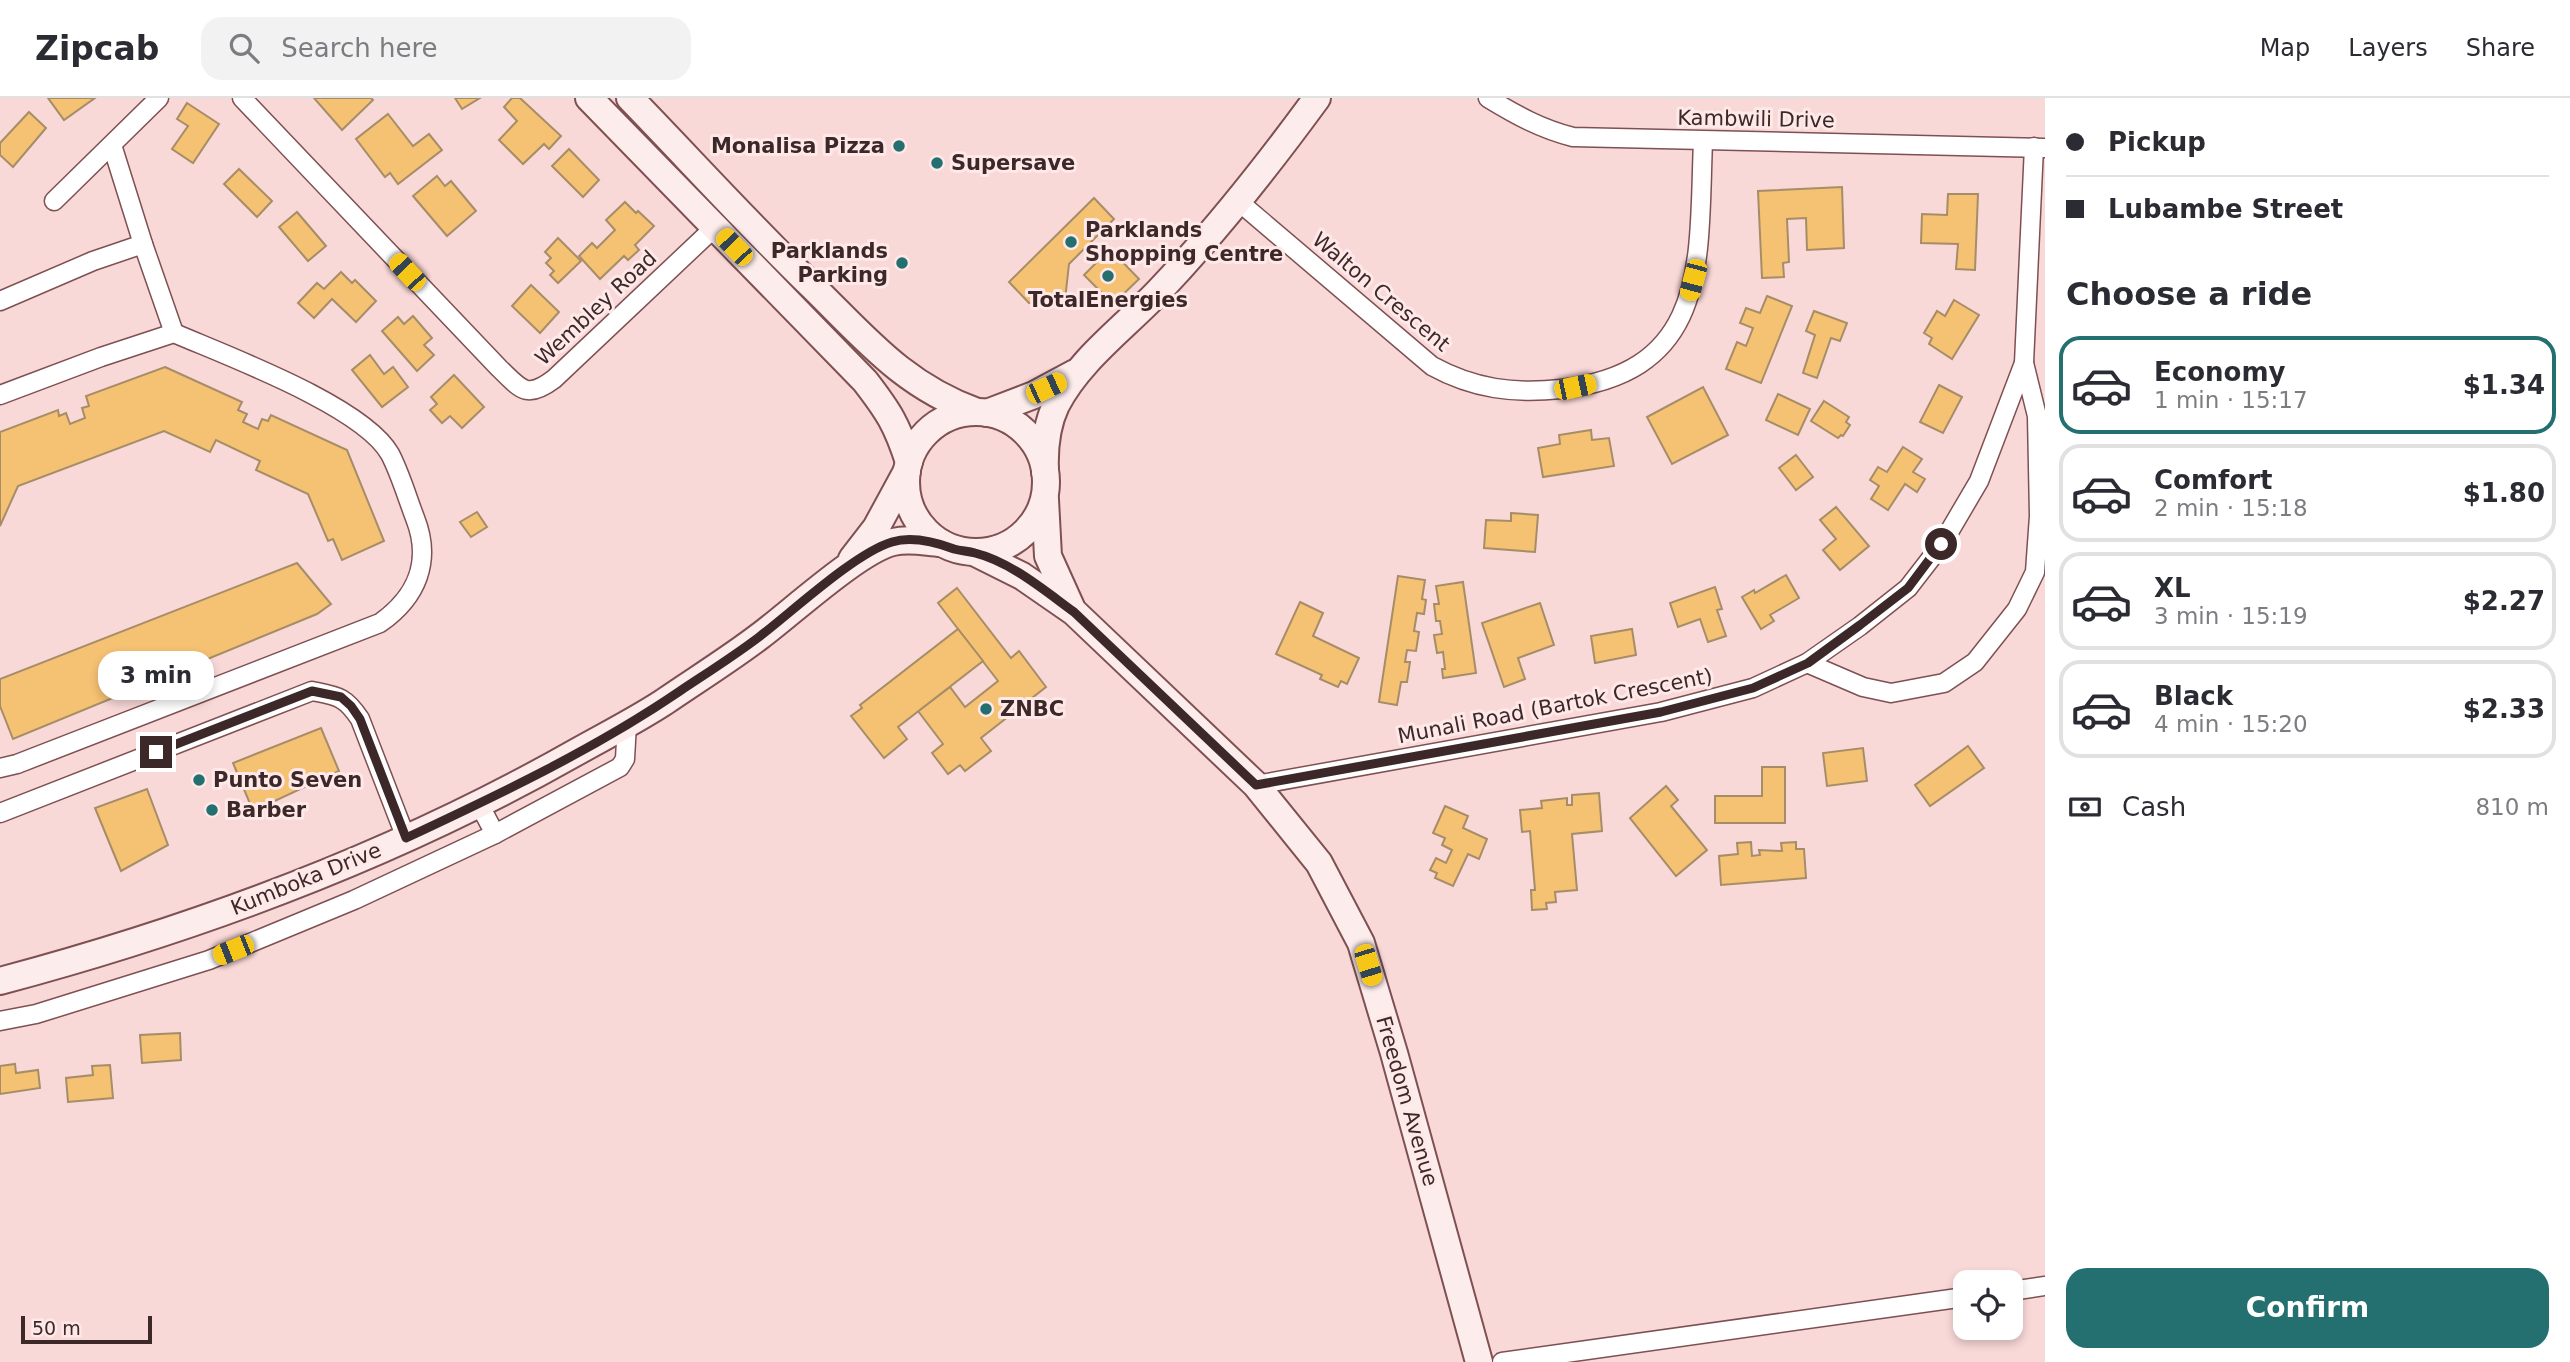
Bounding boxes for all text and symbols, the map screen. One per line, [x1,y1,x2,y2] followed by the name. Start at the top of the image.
[201,17,691,80] search box
[35,29,159,68] text: Zipcab
[225,29,263,67] icon: search
[281,33,438,63] text: Search here
[2260,34,2310,62] text: Map
[2348,34,2428,62] text: Layers
[2466,34,2535,62] text: Share
[1677,106,1835,132] street label: Kambwili Drive
[2108,127,2206,157] text: Pickup
[711,134,885,158] place label: Monalisa Pizza
[891,138,907,154] marker: Monalisa Pizza
[951,151,1075,175] place label: Supersave
[929,155,945,171] marker: Supersave
[2108,194,2343,224] text: Lubambe Street
[1085,218,1283,266] place label: Parklands Shopping Centre
[712,225,757,269] car
[1307,228,1455,356] street label: Walton Crescent
[1063,234,1079,250] marker: Parklands Shopping Centre
[771,239,888,287] place label: Parklands Parking
[530,246,662,370] street label: Wembley Road
[385,249,430,295] car
[894,255,910,271] marker: Parklands Parking
[1678,257,1709,303] car
[1100,268,1116,284] marker: TotalEnergies
[2066,275,2312,313] text: Choose a ride
[1028,288,1188,312] place label: TotalEnergies
[2070,354,2133,417] icon: car
[2154,357,2285,387] text: Economy
[1023,370,1070,406] car
[2463,370,2545,400] text: $1.34
[1553,372,1598,402] car
[2154,387,2308,413] text: 1 min · 15:17
[2070,462,2133,525] icon: car
[2154,465,2272,495] text: Comfort
[2463,478,2545,508] text: $1.80
[2154,495,2308,521] text: 2 min · 15:18
[1925,528,1957,560] route start
[2070,570,2133,633] icon: car
[2154,573,2191,603] text: XL
[2463,586,2545,616] text: $2.27
[2154,603,2308,629] text: 3 min · 15:19
[98,650,214,700] callout: 3 min
[120,662,192,688] text: 3 min
[1396,664,1714,748] street label: Munali Road (Bartok Crescent)
[2070,678,2133,741] icon: car
[2154,681,2233,711] text: Black
[2463,694,2545,724] text: $2.33
[1000,697,1064,721] place label: ZNBC
[978,701,994,717] marker: ZNBC
[2154,711,2308,737] text: 4 min · 15:20
[140,736,172,768] route end
[213,768,362,792] place label: Punto Seven
[191,772,207,788] marker: Punto Seven
[2066,788,2104,826] icon: cash
[2122,792,2186,822] text: Cash
[2475,794,2549,820] text: 810 m
[226,798,307,822] place label: Barber
[204,802,220,818] marker: Barber
[227,838,385,920] street label: Kumboka Drive
[210,932,257,968] car
[1352,942,1385,988] car
[1371,1013,1443,1189] street label: Freedom Avenue
[2066,1268,2549,1348] button: Confirm
[1953,1270,2023,1340] map controls
[1953,1270,2023,1340] button: locate
[21,1313,152,1345] scale bar
[32,1317,81,1339] text: 50 m

